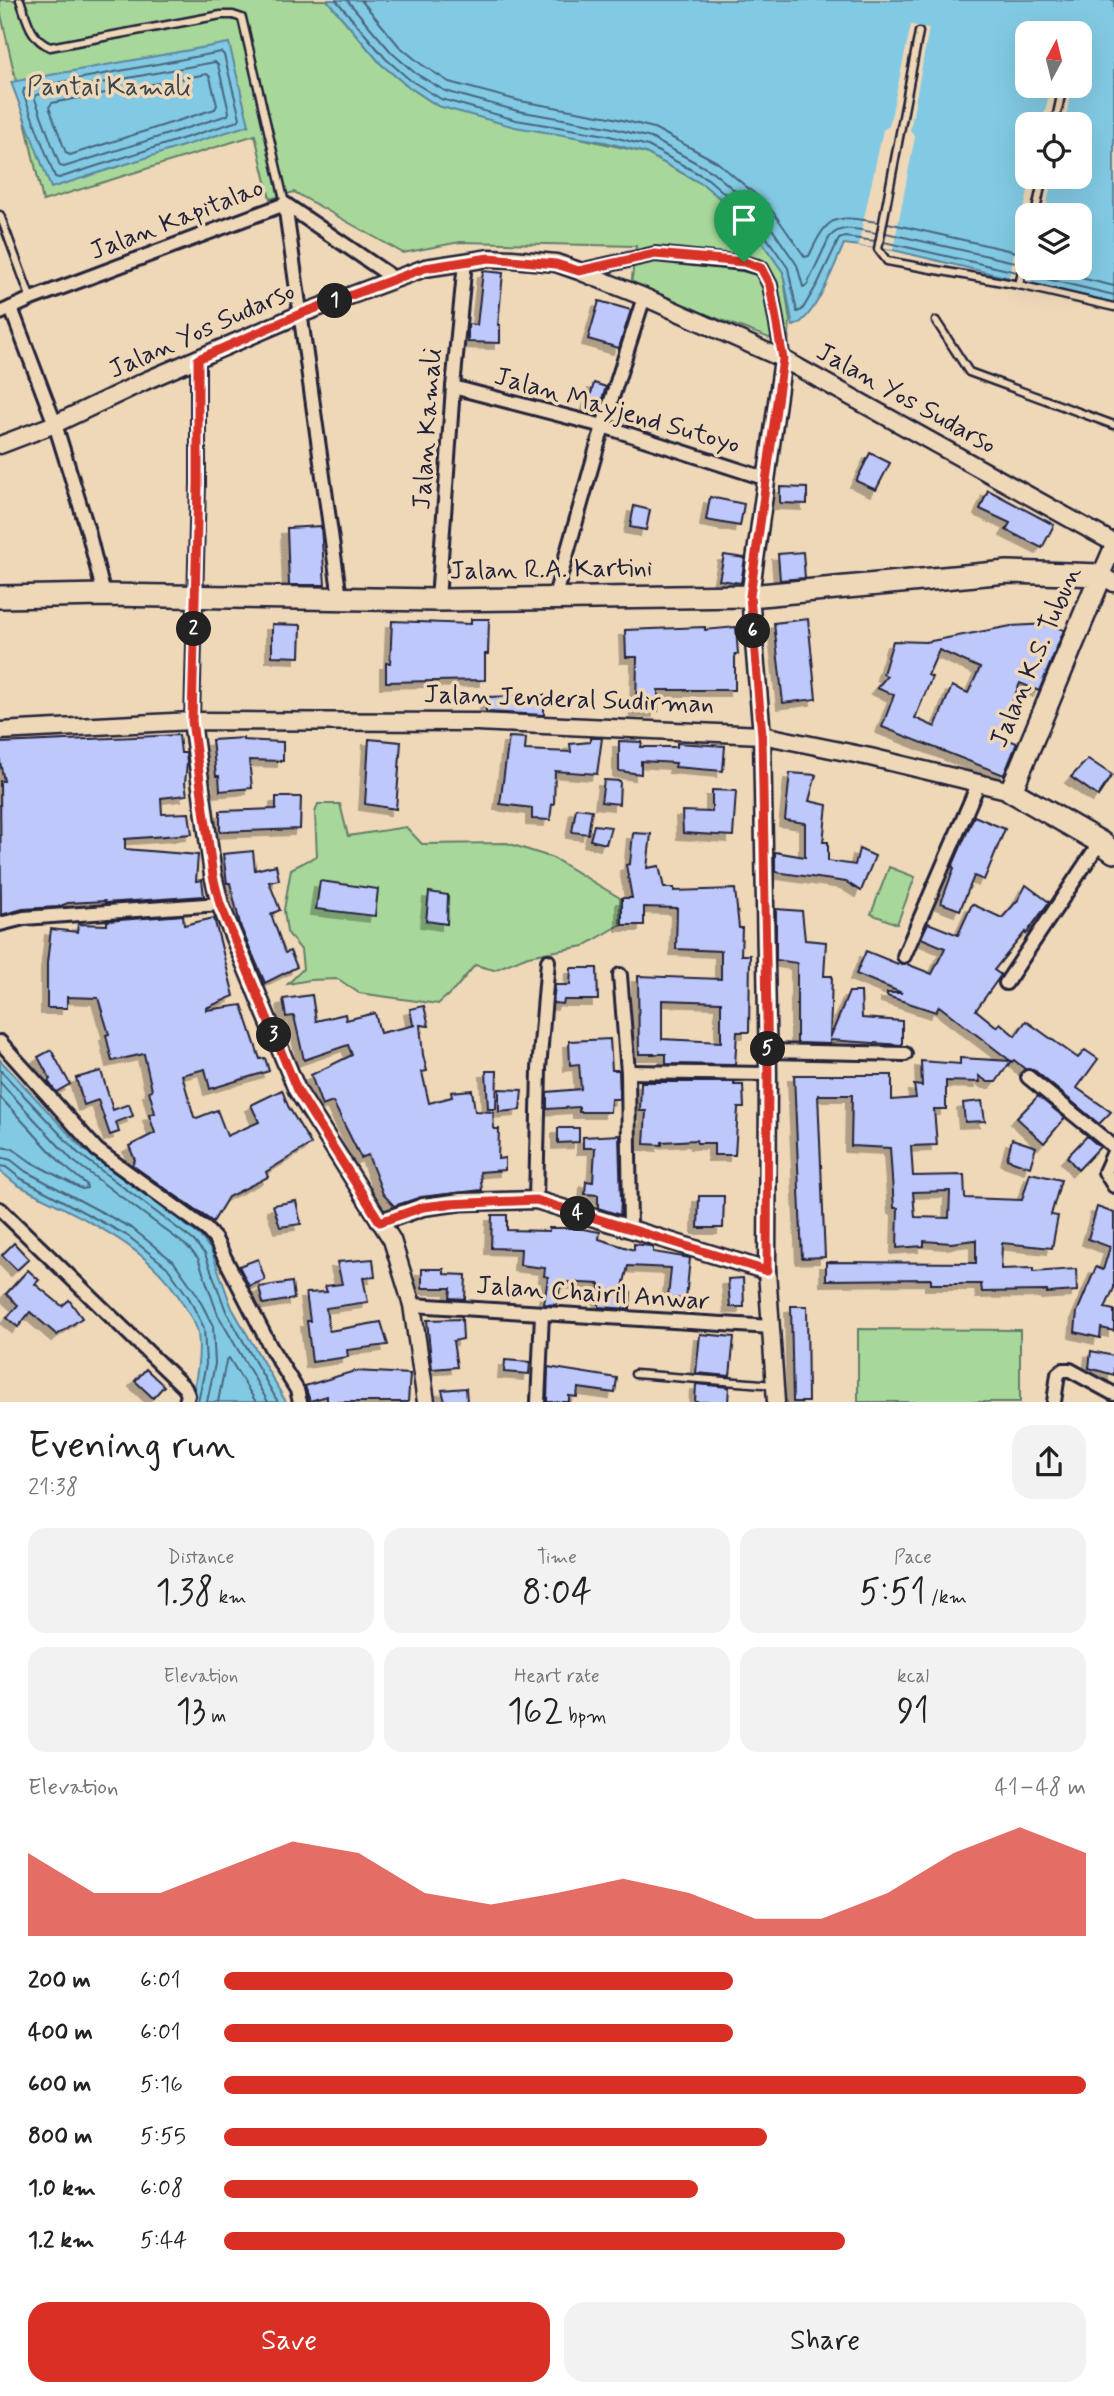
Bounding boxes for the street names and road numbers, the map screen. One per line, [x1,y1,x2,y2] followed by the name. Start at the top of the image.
[85,171,269,269] street label: Jalan Kapitalao
[103,275,301,387] street label: Jalan Yos Sudarso
[810,335,1002,463] street label: Jalan Yos Sudarso
[405,347,451,511] street label: Jalan Kamali
[490,360,744,462] street label: Jalan Mayjend Sutoyo
[449,551,653,589] street label: Jalan R.A. Kartini
[982,561,1090,753] street label: Jalan K.S. Tubun
[423,678,715,722] street label: Jalan Jenderal Sudirman
[475,1269,711,1319] street label: Jalan Chairil Anwar

